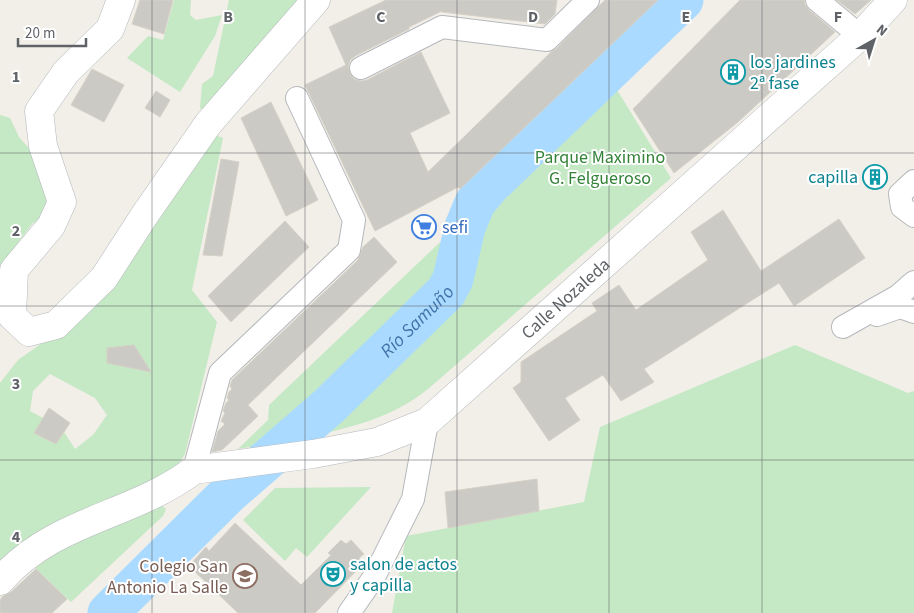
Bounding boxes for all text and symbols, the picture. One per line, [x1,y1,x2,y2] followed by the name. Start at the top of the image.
[223,6,233,28] text: B
[376,6,386,28] text: C
[528,6,538,28] text: D
[682,6,690,28] text: E
[834,6,842,28] text: F
[18,15,85,47] scale bar
[849,15,899,65] north arrow
[872,20,891,41] text: N
[25,23,55,44] text: 20 m
[750,50,836,96] place label: los jardines 2ª fase
[720,59,746,85] building icon: los jardines 2ª fase
[12,66,20,88] text: 1
[535,145,665,191] park label: Parque Maximino G. Felgueroso
[862,164,888,190] building icon: capilla
[808,165,858,190] place label: capilla
[411,214,437,240] supermarket icon: sefi
[442,215,468,240] place label: sefi
[12,220,20,242] text: 2
[516,252,616,345] street label: Calle Nozaleda
[375,281,462,364] water label: Río Samuño
[12,373,20,395] text: 3
[12,526,21,548] text: 4
[350,552,457,598] place label: salon de actos y capilla
[107,554,228,600] place label: Colegio San Antonio La Salle
[320,561,346,587] theatre icon: salon de actos y capilla
[232,563,258,589] school or university icon: Colegio San Antonio La Salle

